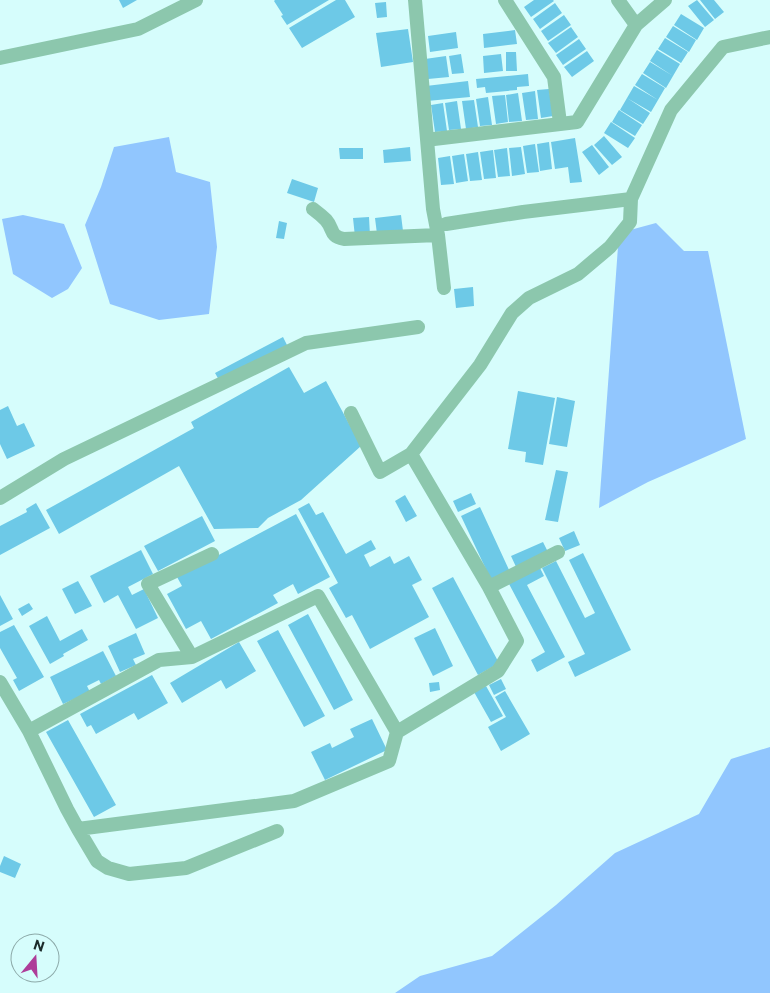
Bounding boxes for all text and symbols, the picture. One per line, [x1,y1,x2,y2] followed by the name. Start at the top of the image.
[10,933,60,983] north arrow
[32,935,47,955] text: N

